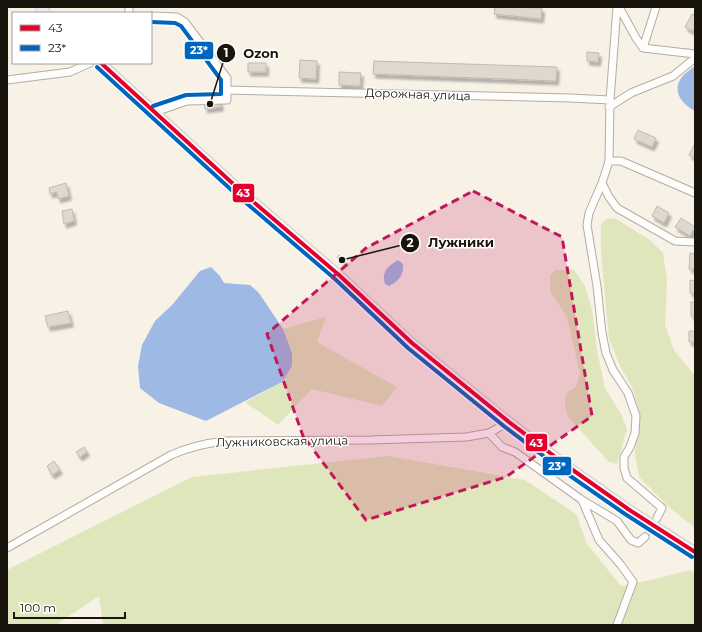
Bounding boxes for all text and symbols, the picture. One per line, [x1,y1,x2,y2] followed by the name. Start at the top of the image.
[12,12,152,64] legend
[48,20,63,35] text: 43
[48,40,67,55] text: 23*
[184,41,214,60] line badge: 23*
[216,41,287,66] callout: Ozon
[190,43,208,57] text: 23*
[224,45,228,60] text: 1
[243,45,279,61] text: Ozon
[365,85,471,103] street label: Дорожная улица
[232,183,255,203] line badge: 43
[236,186,250,200] text: 43
[400,230,502,255] callout: Лужники
[428,234,494,250] text: Лужники
[406,235,414,250] text: 2
[216,432,348,450] street label: Лужниковская улица
[525,433,548,452] line badge: 43
[529,436,543,450] text: 43
[542,456,572,476] line badge: 23*
[548,459,566,473] text: 23*
[14,594,125,620] scale bar
[20,600,56,615] text: 100 m

